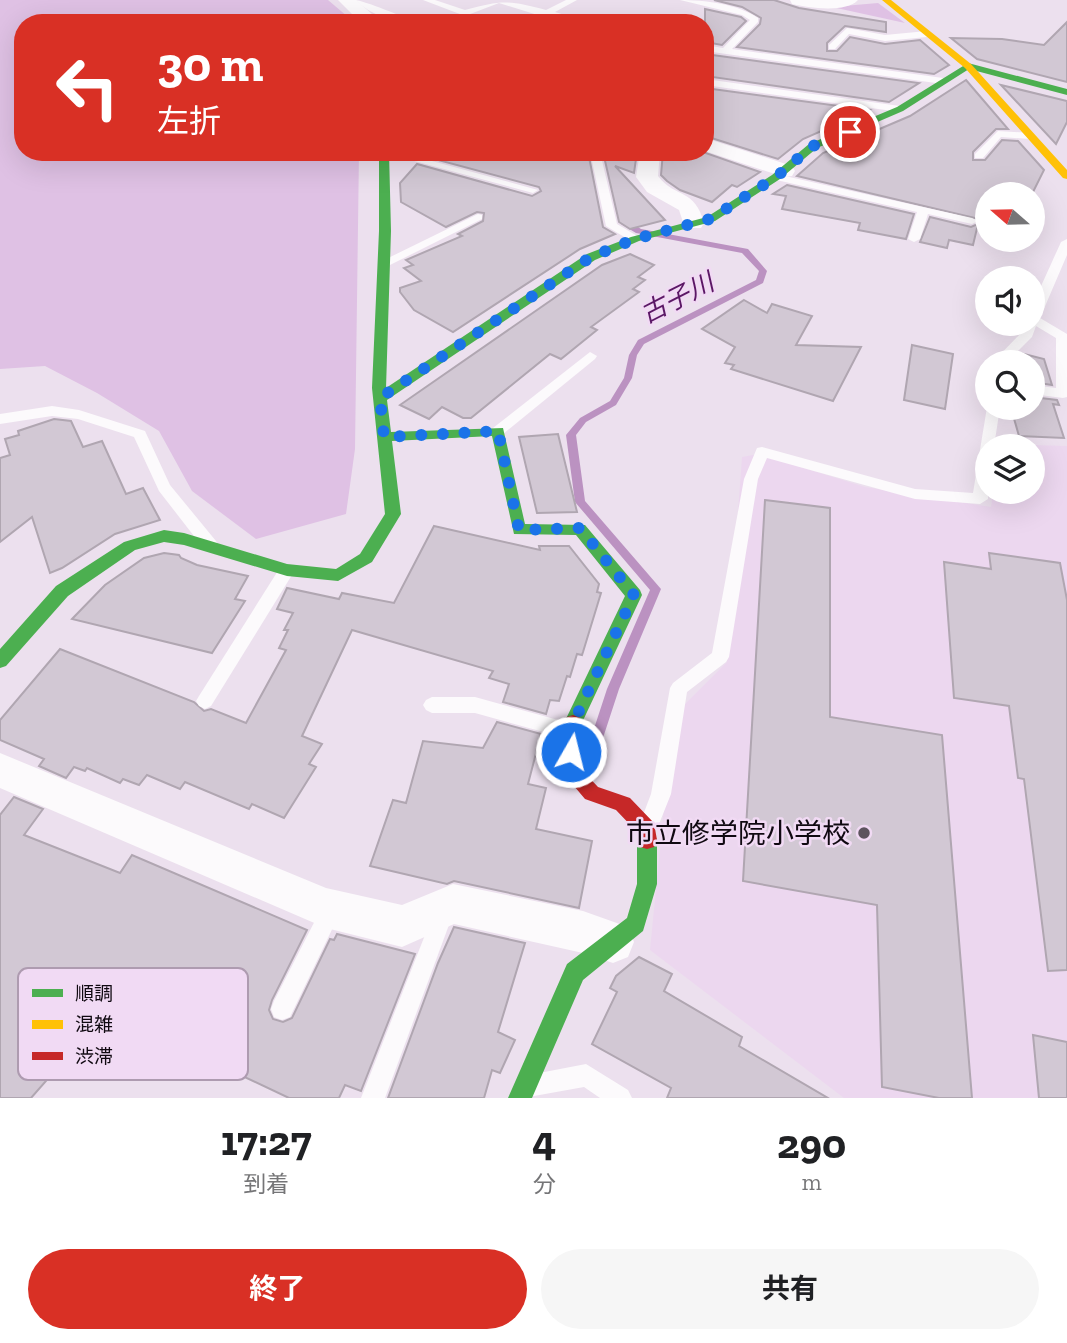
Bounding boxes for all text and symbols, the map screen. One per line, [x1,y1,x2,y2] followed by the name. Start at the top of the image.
[157,35,263,94] text: 30 m
[42,42,133,133] icon: left
[157,102,221,140] text: 左折
[820,102,880,162] pin
[831,113,869,151] icon: arrive
[975,182,1045,252] north arrow
[975,182,1045,504] map controls
[635,265,722,330] water label: 古子川
[975,266,1045,336] button: sound
[975,350,1045,420] button: search
[975,434,1045,504] button: layers
[534,715,608,789] position arrow
[626,817,850,850] place label: 市立修学院小学校
[856,825,872,841] marker: 市立修学院小学校
[18,968,248,1080] legend
[75,982,113,1005] text: 順調
[75,1013,113,1036] text: 混雑
[75,1045,113,1068] text: 渋滞
[221,1115,311,1166] text: 17:27
[532,1115,556,1166] text: 4
[777,1118,846,1169] text: 290
[802,1168,822,1196] text: m
[243,1170,289,1198] text: 到着
[533,1170,556,1198] text: 分
[28,1249,527,1329] button: 終了
[541,1249,1039,1329] button: 共有

